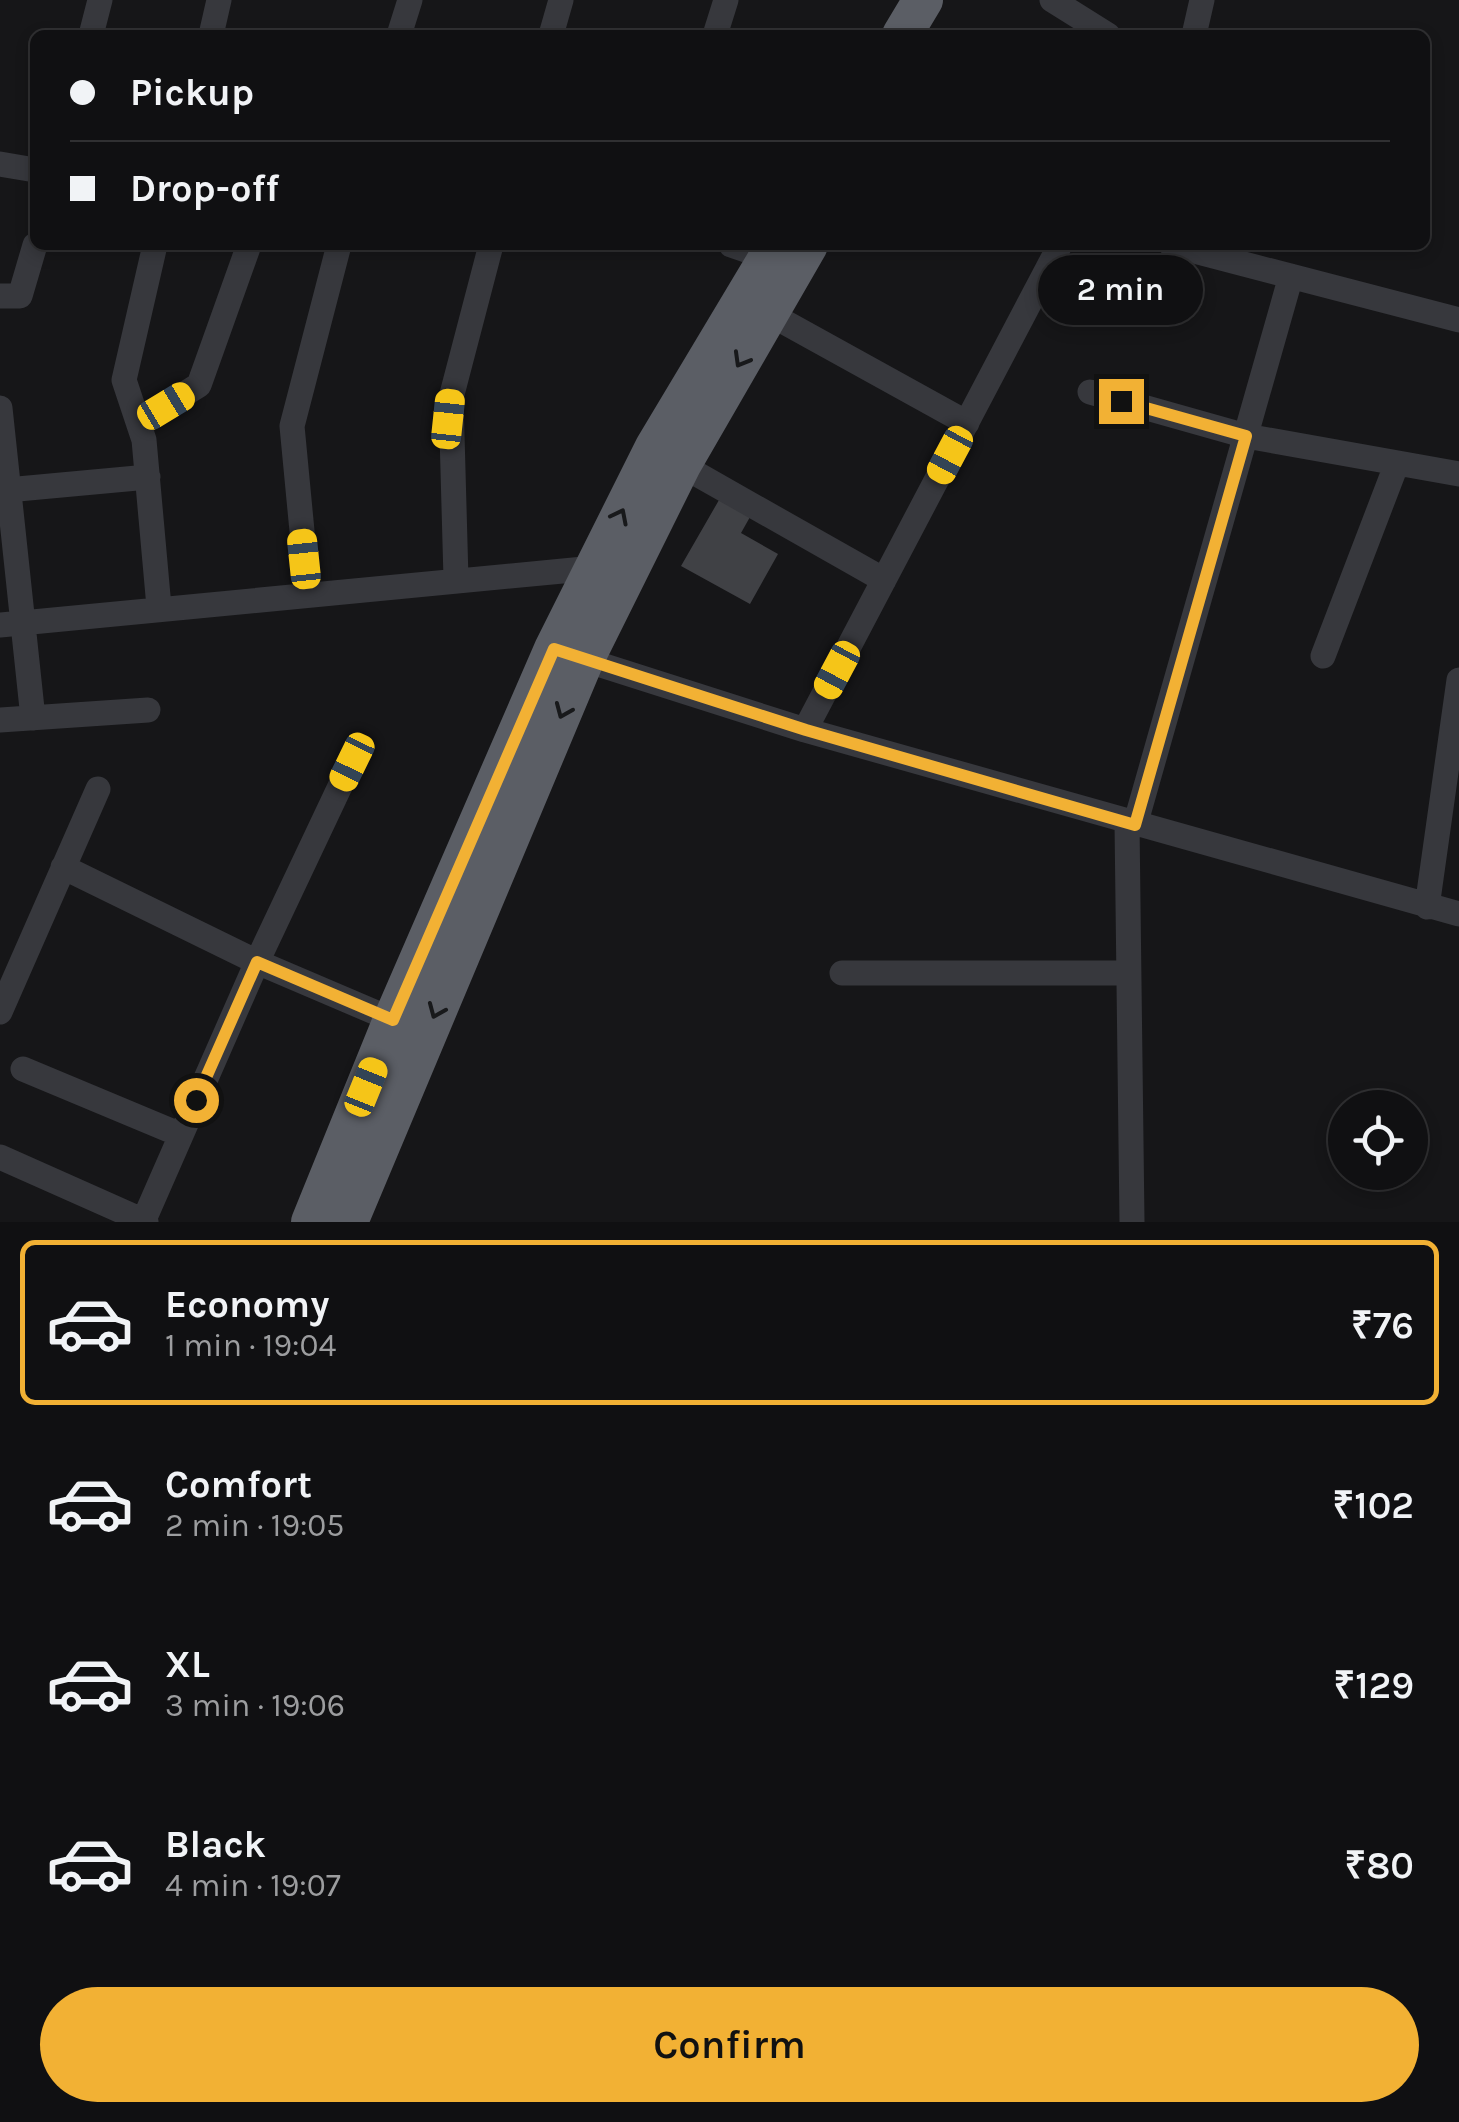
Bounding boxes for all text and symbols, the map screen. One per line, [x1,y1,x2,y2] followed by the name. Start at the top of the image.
[130,70,254,115] text: Pickup
[130,166,279,211] text: Drop-off
[1038,256,1204,326] callout: 2 min
[1077,271,1164,308] text: 2 min
[734,349,754,367] one-way arrow
[133,378,199,434] car
[1099,379,1144,424] route end
[430,388,466,450] car
[923,421,977,489] car
[608,509,627,527] one-way arrow
[286,528,322,590] car
[810,636,864,704] car
[554,702,574,719] one-way arrow
[325,728,379,796] car
[428,1001,448,1019] one-way arrow
[341,1054,391,1120] car
[174,1078,219,1123] route start
[1328,1090,1428,1190] map controls
[1328,1090,1428,1190] button: locate
[45,1278,135,1368] icon: car
[165,1282,329,1327] text: Economy
[1351,1303,1414,1348] text: ₹76
[165,1327,336,1364] text: 1 min · 19:04
[45,1458,135,1548] icon: car
[165,1462,312,1507] text: Comfort
[1333,1483,1414,1528] text: ₹102
[165,1507,344,1544] text: 2 min · 19:05
[45,1638,135,1728] icon: car
[165,1642,210,1687] text: XL
[1333,1663,1414,1708] text: ₹129
[165,1687,345,1724] text: 3 min · 19:06
[45,1818,135,1908] icon: car
[165,1822,266,1867] text: Black
[1344,1843,1414,1888] text: ₹80
[165,1867,341,1904] text: 4 min · 19:07
[40,1987,1419,2102] button: Confirm

